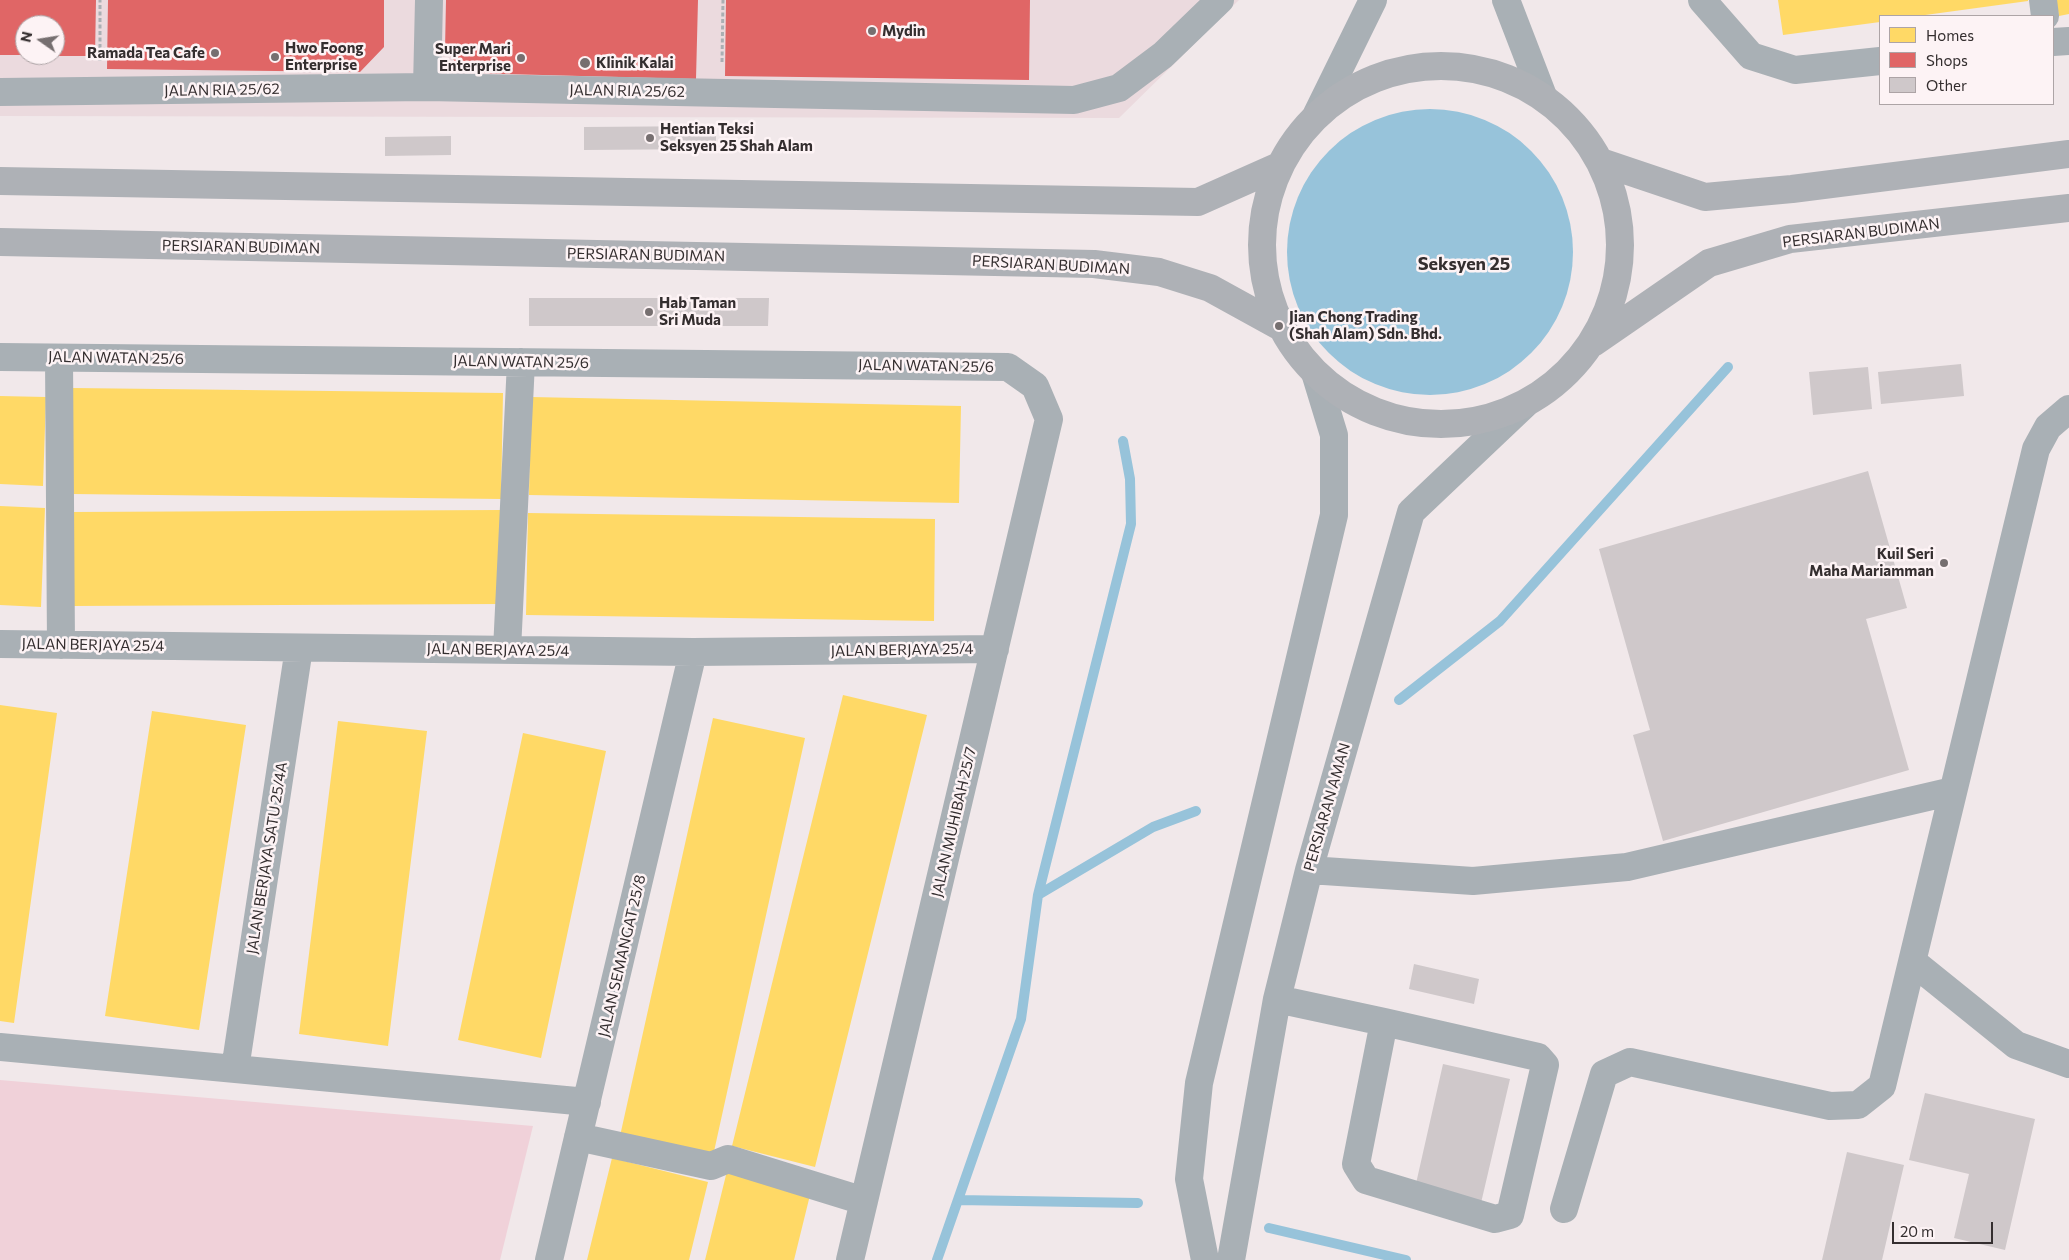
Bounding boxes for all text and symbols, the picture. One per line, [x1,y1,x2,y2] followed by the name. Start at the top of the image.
[15,15,65,65] north arrow
[1879,15,2054,105] legend
[882,22,926,40] place label: Mydin
[866,25,878,37] marker: Mydin
[1926,26,1974,44] text: Homes
[16,30,35,44] text: N
[285,39,364,74] place label: Hwo Foong Enterprise
[435,40,511,75] place label: Super Mari Enterprise
[87,44,205,62] place label: Ramada Tea Cafe
[209,47,221,59] marker: Ramada Tea Cafe
[269,51,281,63] marker: Hwo Foong Enterprise
[1926,51,1968,69] text: Shops
[515,52,527,64] marker: Super Mari Enterprise
[596,54,674,72] place label: Klinik Kalai
[578,56,592,70] marker: Klinik Kalai
[1926,76,1967,94] text: Other
[164,80,280,100] street label: JALAN RIA 25/62
[569,81,685,101] street label: JALAN RIA 25/62
[660,120,813,155] place label: Hentian Teksi Seksyen 25 Shah Alam
[644,132,656,144] marker: Hentian Teksi Seksyen 25 Shah Alam
[1781,214,1941,252] street label: PERSIARAN BUDIMAN
[162,237,320,257] street label: PERSIARAN BUDIMAN
[567,245,725,265] street label: PERSIARAN BUDIMAN
[972,252,1130,278] street label: PERSIARAN BUDIMAN
[1418,253,1510,275] district label: Seksyen 25
[659,294,736,329] place label: Hab Taman Sri Muda
[643,306,655,318] marker: Hab Taman Sri Muda
[1289,308,1442,343] place label: Jian Chong Trading (Shah Alam) Sdn. Bhd.
[1273,320,1285,332] marker: Jian Chong Trading (Shah Alam) Sdn. Bhd.
[48,348,184,368] street label: JALAN WATAN 25/6
[453,352,589,372] street label: JALAN WATAN 25/6
[858,356,994,376] street label: JALAN WATAN 25/6
[1809,545,1934,580] place label: Kuil Seri Maha Mariamman
[1938,557,1950,569] marker: Kuil Seri Maha Mariamman
[22,635,164,655] street label: JALAN BERJAYA 25/4
[427,640,569,660] street label: JALAN BERJAYA 25/4
[831,640,973,660] street label: JALAN BERJAYA 25/4
[1300,741,1354,873] street label: PERSIARAN AMAN
[928,745,980,899] street label: JALAN MUHIBAH 25/7
[243,761,291,955] street label: JALAN BERJAYA SATU 25/4A
[595,873,649,1039] street label: JALAN SEMANGAT 25/8
[1894,1212,1995,1244] scale bar
[1900,1222,1934,1240] text: 20 m

